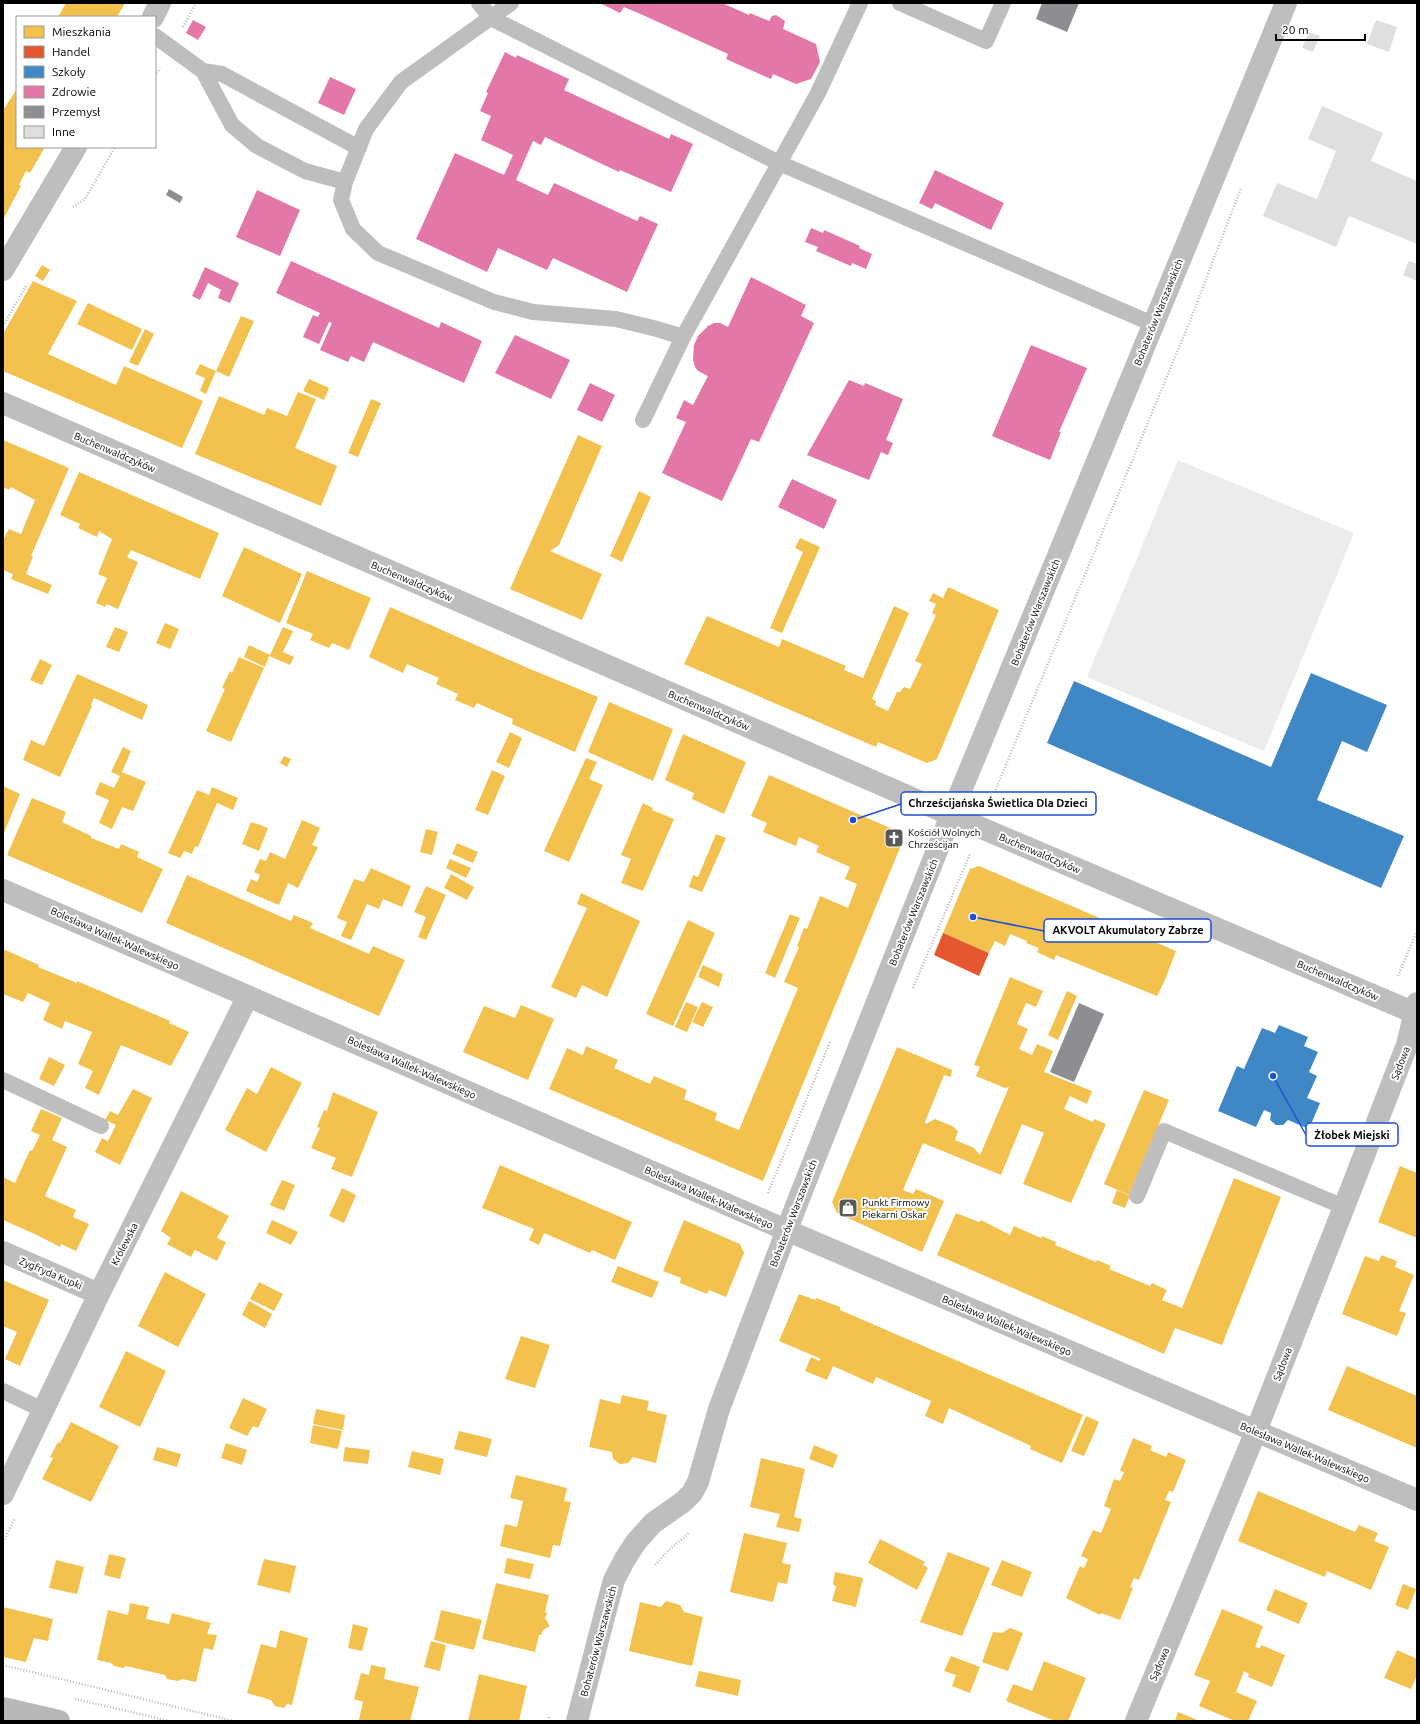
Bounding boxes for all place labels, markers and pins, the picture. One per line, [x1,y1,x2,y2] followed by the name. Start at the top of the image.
[901,792,1096,815] callout: Chrześcijańska Świetlica Dla Dzieci
[883,827,905,849] church icon: Kościół Wolnych Chrześcijan
[908,827,980,850] place label: Kościół Wolnych Chrześcijan
[1044,919,1211,942] callout: AKVOLT Akumulatory Zabrze
[1306,1123,1398,1146] callout: Żłobek Miejski
[837,1197,859,1219] shop icon: Punkt Firmowy Piekarni Oskar
[862,1197,930,1220] place label: Punkt Firmowy Piekarni Oskar

